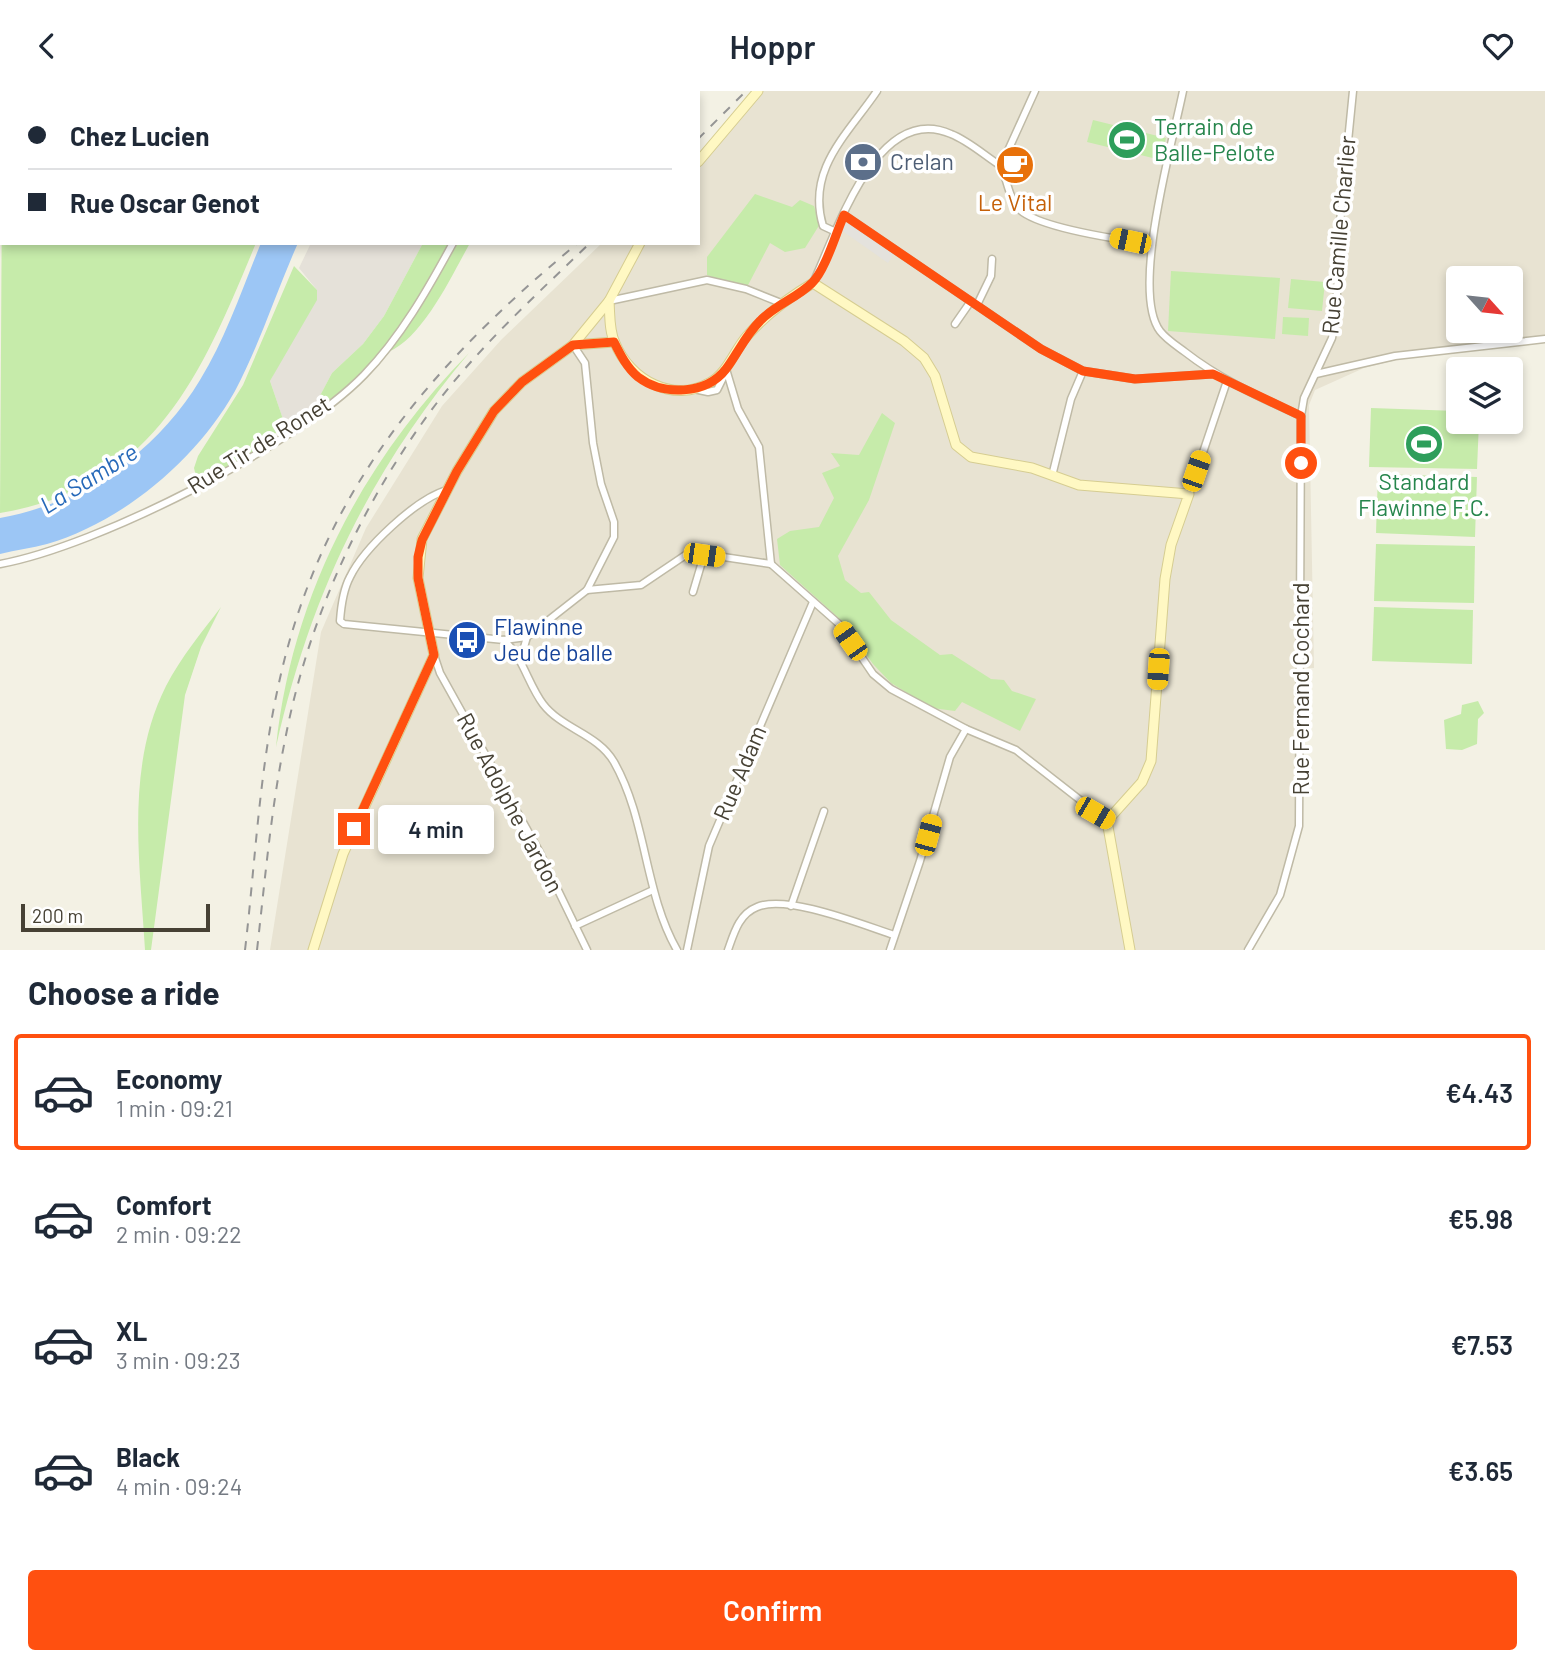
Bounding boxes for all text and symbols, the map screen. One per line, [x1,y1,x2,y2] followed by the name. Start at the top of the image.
[28,27,66,65] icon: back
[729,27,816,65] text: Hoppr
[1479,27,1517,65] icon: heart
[1154,112,1275,166] place label: Terrain de Balle-Pelote
[1106,119,1148,161] sports icon: Terrain de Balle-Pelote
[70,120,209,151] text: Chez Lucien
[1315,134,1361,335] street label: Rue Camille Charlier
[842,141,884,183] bank icon: Crelan
[994,144,1036,186] cafe icon: Le Vital
[890,147,954,175] place label: Crelan
[70,187,260,218] text: Rue Oscar Genot
[978,188,1052,216] place label: Le Vital
[1108,226,1153,256] car
[1446,266,1522,343] north arrow
[1446,266,1523,434] map controls
[1446,357,1523,434] button: layers
[182,389,335,499] street label: Rue Tir de Ronet
[1403,423,1445,465] sports icon: Standard Flawinne F.C.
[34,436,142,519] water label: La Sambre
[1285,447,1317,479] route start
[1180,448,1213,494] car
[1358,467,1490,521] place label: Standard Flawinne F.C.
[682,542,727,568] car
[1286,583,1314,795] street label: Rue Fernand Cochard
[494,612,613,666] place label: Flawinne Jeu de balle
[830,618,871,664] car
[446,619,488,661] bus stop icon: Flawinne Jeu de balle
[1147,647,1170,691] car
[452,708,570,897] street label: Rue Adolphe Jardon
[707,721,772,824] street label: Rue Adam
[1072,793,1119,833] car
[378,805,494,853] callout: 4 min
[913,812,944,858] car
[338,813,370,845] route end
[408,815,464,843] text: 4 min
[21,901,210,933] scale bar
[32,904,83,927] text: 200 m
[28,973,220,1011] text: Choose a ride
[32,1061,95,1124] icon: car
[116,1063,222,1094] text: Economy
[1445,1077,1513,1108] text: €4.43
[116,1094,233,1122] text: 1 min · 09:21
[32,1187,95,1250] icon: car
[116,1189,212,1220] text: Comfort
[1448,1203,1513,1234] text: €5.98
[116,1220,242,1248] text: 2 min · 09:22
[32,1313,95,1376] icon: car
[116,1315,147,1346] text: XL
[1451,1329,1513,1360] text: €7.53
[116,1346,241,1374] text: 3 min · 09:23
[32,1439,95,1502] icon: car
[116,1441,180,1472] text: Black
[1448,1455,1513,1486] text: €3.65
[116,1472,242,1500] text: 4 min · 09:24
[28,1570,1517,1650] button: Confirm

